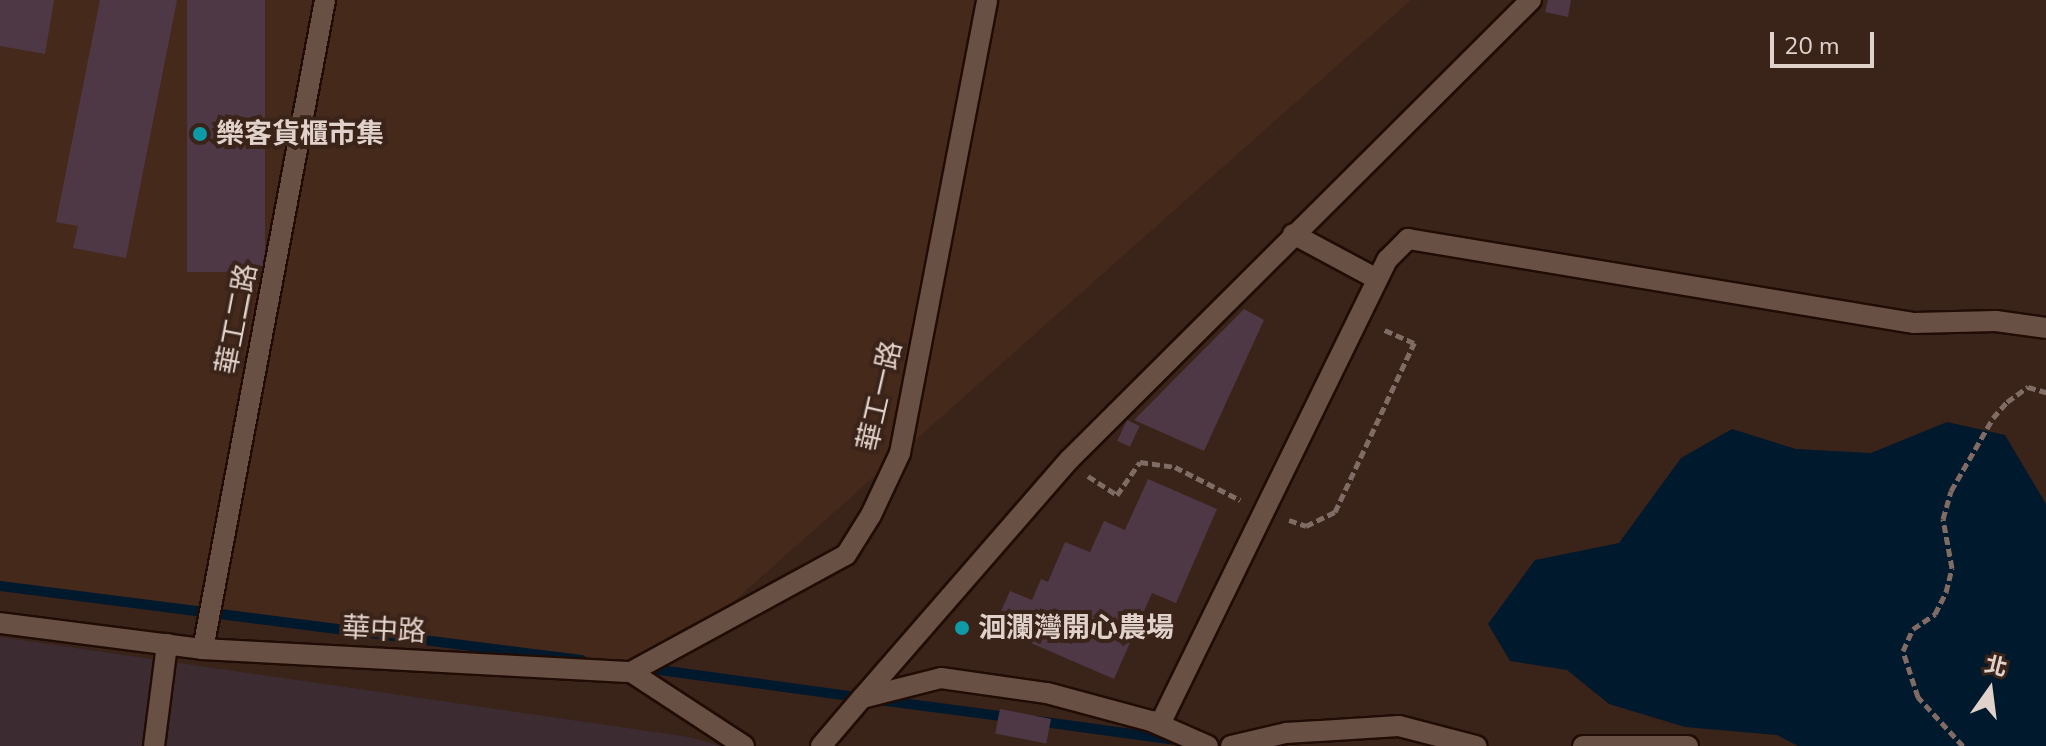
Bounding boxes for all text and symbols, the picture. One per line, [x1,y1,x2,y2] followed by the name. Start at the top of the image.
[1774,16,1878,66] scale bar
[1784,30,1840,62] text: 20 m
[216,117,384,151] place label: 樂客貨櫃市集
[191,125,209,143] marker: 樂客貨櫃市集
[210,261,264,377] street label: 華工二路
[851,338,909,454] street label: 華工一路
[341,611,427,649] street label: 華中路
[978,611,1174,645] place label: 洄瀾灣開心農場
[953,619,971,637] marker: 洄瀾灣開心農場
[1981,649,2010,684] text: 北
[1950,650,2030,730] north arrow

